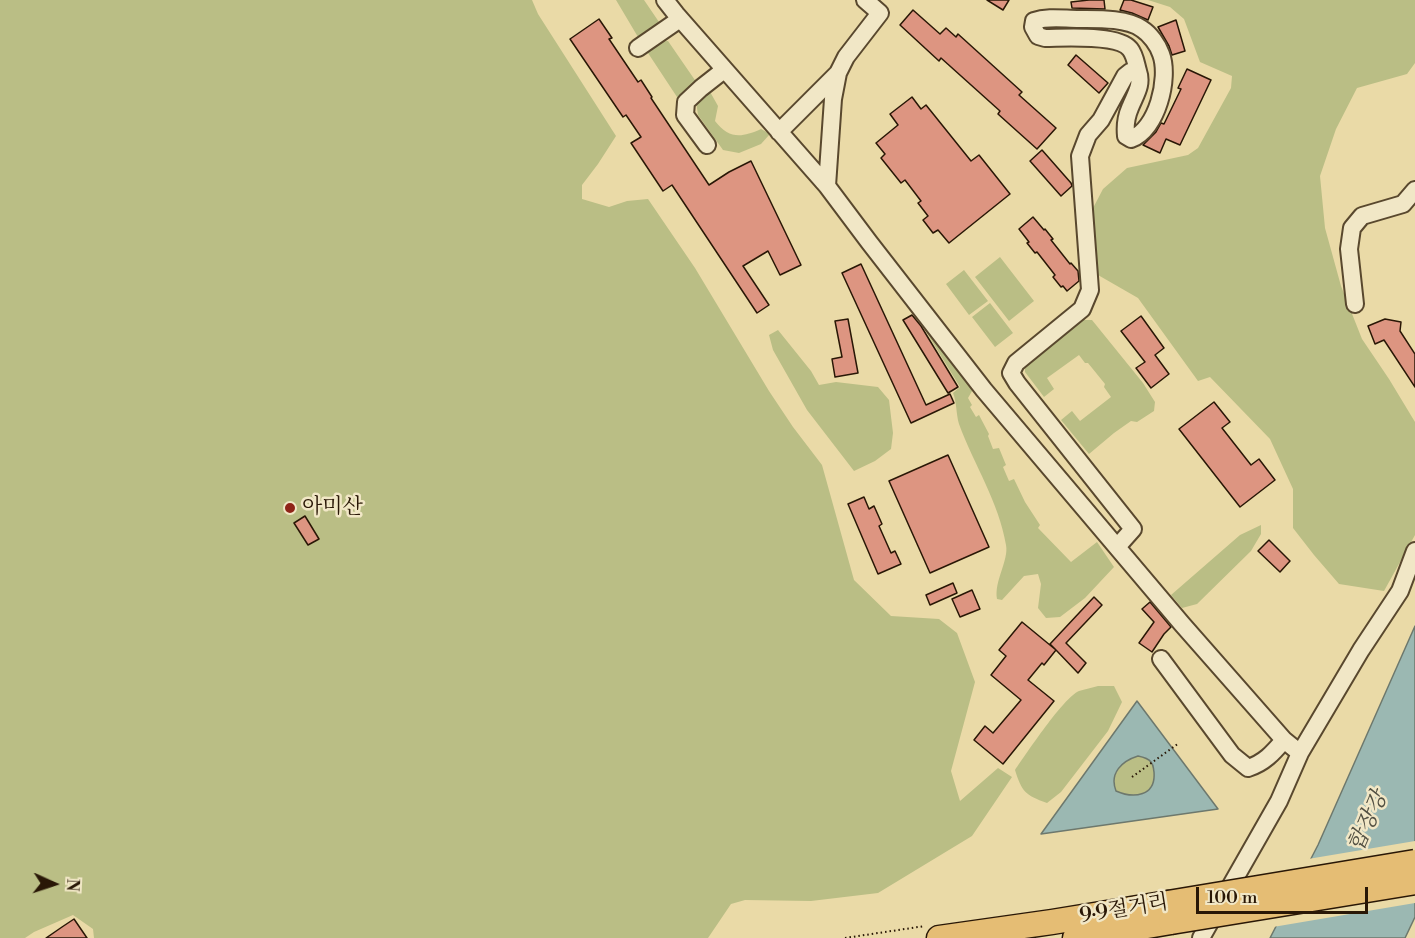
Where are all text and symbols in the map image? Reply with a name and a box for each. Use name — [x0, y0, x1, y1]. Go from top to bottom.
place label: 아미산 — [302, 495, 363, 521]
marker: 아미산 — [283, 501, 297, 515]
water label: 합장강 — [1344, 788, 1394, 856]
north arrow — [24, 854, 84, 914]
scale bar — [1199, 875, 1372, 913]
text: N — [62, 878, 82, 892]
text: 100 m — [1207, 886, 1258, 909]
street label: 9·9절거리 — [1078, 891, 1170, 929]

